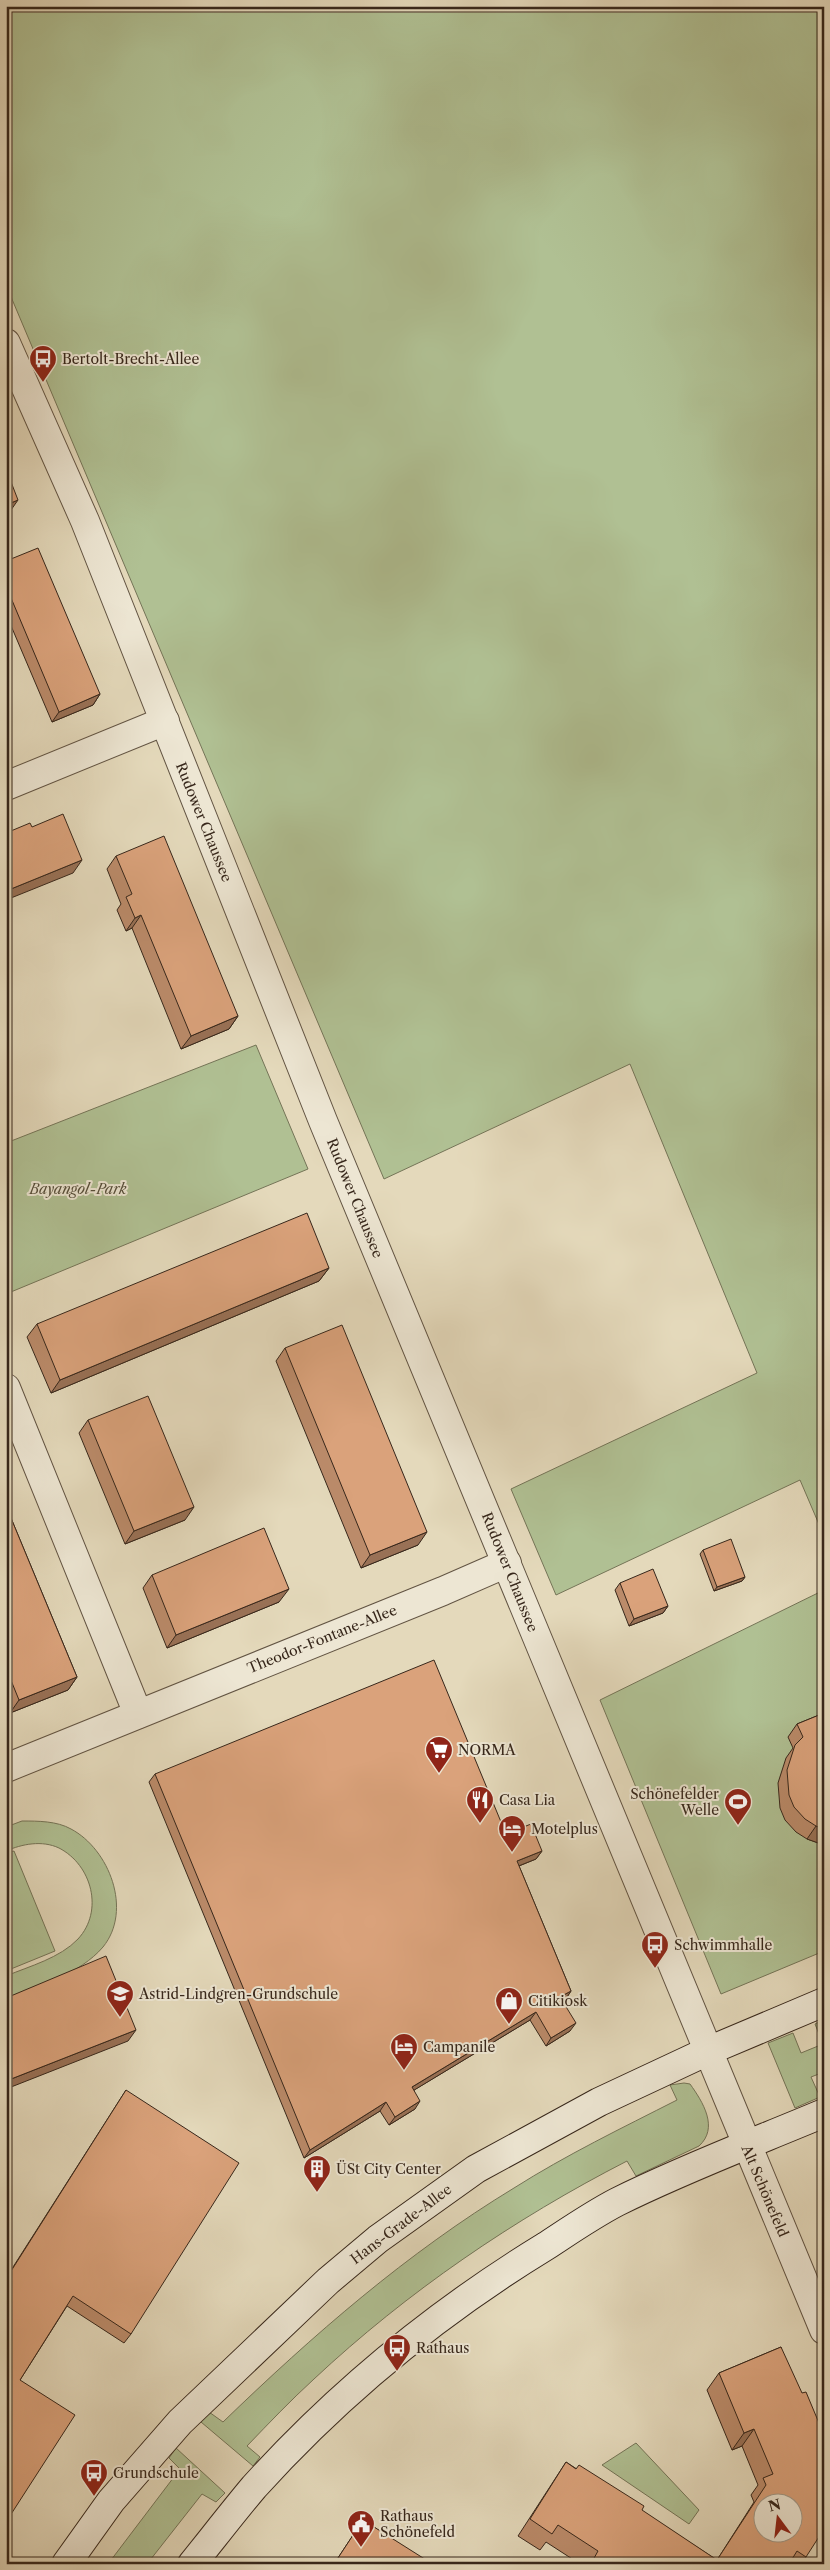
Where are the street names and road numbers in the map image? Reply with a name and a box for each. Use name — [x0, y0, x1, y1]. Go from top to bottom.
street label: Rudower Chaussee — [172, 760, 236, 885]
street label: Rudower Chaussee — [323, 1136, 387, 1261]
street label: Rudower Chaussee — [478, 1510, 542, 1635]
street label: Theodor-Fontane-Allee — [245, 1601, 400, 1677]
street label: Alt Schönefeld — [737, 2141, 793, 2240]
street label: Hans-Grade-Allee — [347, 2180, 455, 2268]

